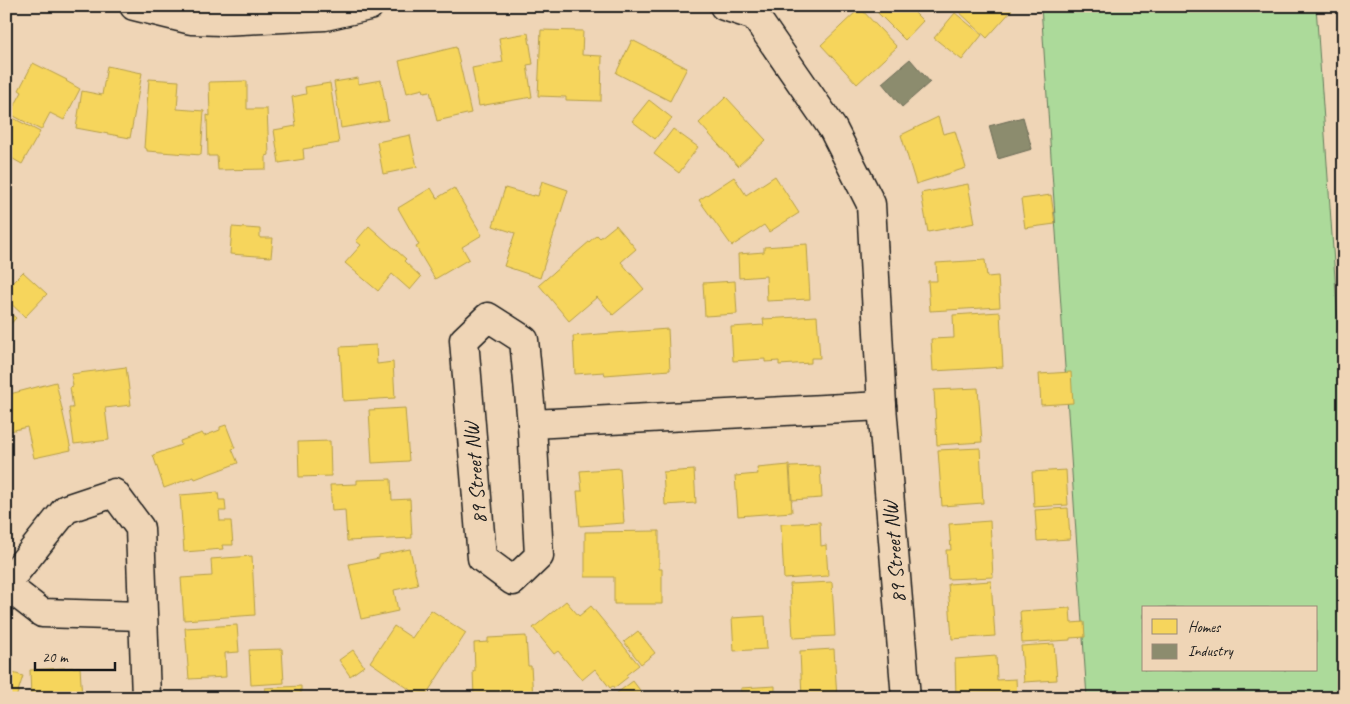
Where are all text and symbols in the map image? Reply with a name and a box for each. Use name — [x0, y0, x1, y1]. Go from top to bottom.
street label: 89 Street NW — [457, 419, 492, 525]
street label: 89 Street NW — [876, 498, 911, 604]
legend — [1142, 606, 1318, 672]
text: Homes — [1188, 618, 1222, 637]
scale bar — [35, 639, 115, 671]
text: Industry — [1188, 642, 1235, 661]
text: 20 m — [42, 648, 69, 667]

